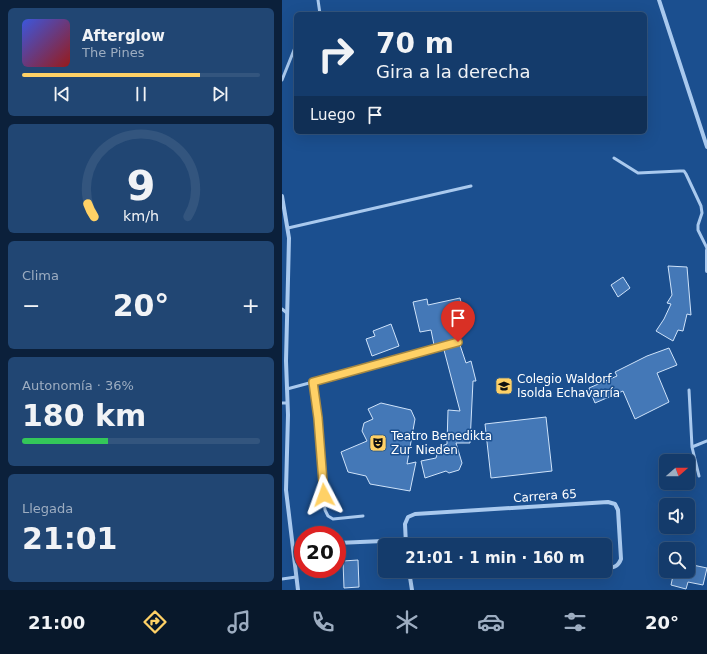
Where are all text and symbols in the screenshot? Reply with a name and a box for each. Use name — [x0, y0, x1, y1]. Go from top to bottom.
text: Afterglow — [82, 27, 165, 45]
text: 70 m — [376, 27, 454, 60]
icon: right — [310, 28, 362, 80]
text: The Pines — [82, 45, 145, 60]
text: Gira a la derecha — [376, 61, 531, 82]
icon: previous — [51, 83, 73, 105]
icon: pause — [130, 83, 152, 105]
icon: next — [209, 83, 231, 105]
icon: arrive — [364, 104, 386, 126]
text: Luego — [310, 106, 356, 124]
text: 9 — [127, 160, 155, 209]
text: km/h — [123, 207, 159, 223]
text: Clima — [22, 268, 59, 283]
text: 20° — [113, 288, 169, 323]
text: − — [22, 293, 40, 318]
text: + — [242, 293, 260, 318]
pin — [441, 301, 475, 342]
icon: arrive — [447, 307, 469, 329]
place label: Colegio Waldorf Isolda Echavarría — [517, 372, 620, 400]
school or university icon: Colegio Waldorf Isolda Echavarría — [494, 376, 514, 396]
text: Autonomía · 36% — [22, 378, 134, 393]
text: 180 km — [22, 398, 146, 433]
place label: Teatro Benedikta Zur Nieden — [390, 429, 492, 457]
theatre icon: Teatro Benedikta Zur Nieden — [368, 433, 388, 453]
north arrow — [659, 454, 695, 490]
map controls — [659, 454, 695, 578]
position arrow — [303, 474, 345, 516]
street label: Carrera 65 — [513, 487, 577, 505]
button: sound — [659, 498, 695, 534]
text: Llegada — [22, 501, 73, 516]
text: 21:01 — [22, 521, 118, 556]
speed limit sign: 20 — [294, 526, 346, 578]
button: search — [659, 542, 695, 578]
text: 21:01 · 1 min · 160 m — [405, 549, 585, 567]
icon: directions — [141, 608, 169, 636]
icon: music — [225, 608, 253, 636]
icon: phone — [309, 608, 337, 636]
icon: climate — [393, 608, 421, 636]
icon: car — [477, 608, 505, 636]
icon: filters — [561, 608, 589, 636]
text: 21:00 — [28, 612, 85, 633]
text: 20° — [645, 612, 679, 633]

